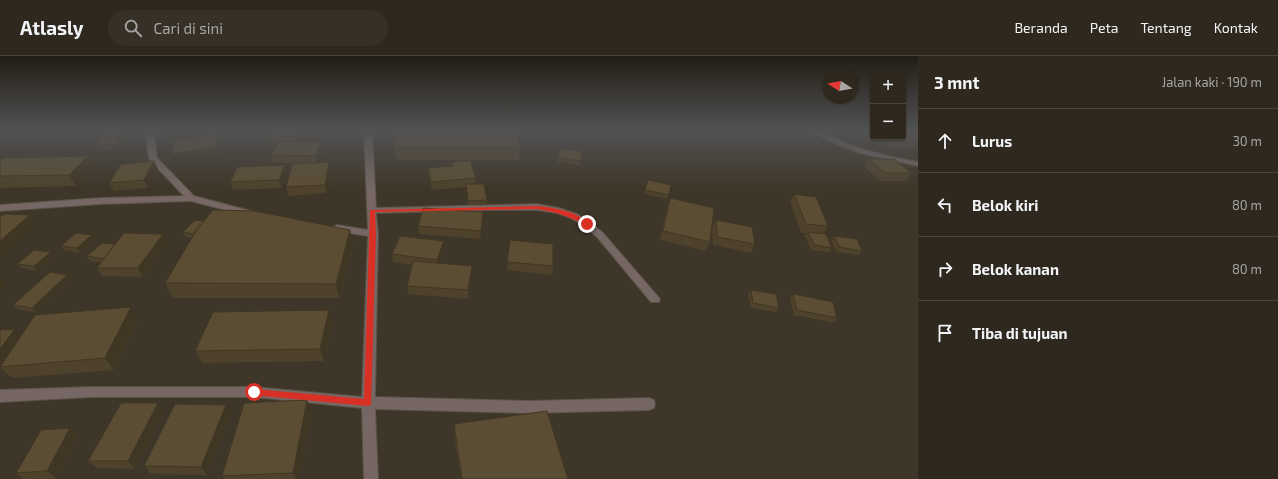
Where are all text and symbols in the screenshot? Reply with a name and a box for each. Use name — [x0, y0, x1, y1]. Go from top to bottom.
search box — [108, 10, 388, 46]
text: Atlasly — [20, 16, 84, 39]
icon: search — [122, 17, 144, 39]
text: Cari di sini — [154, 19, 223, 37]
text: Beranda — [1014, 19, 1068, 36]
text: Peta — [1090, 19, 1118, 36]
text: Tentang — [1140, 19, 1192, 36]
text: Kontak — [1214, 19, 1258, 36]
north arrow — [822, 68, 858, 104]
map controls — [870, 68, 906, 140]
button: + — [870, 68, 906, 104]
text: 3 mnt — [934, 72, 979, 92]
text: Jalan kaki · 190 m — [1162, 74, 1262, 90]
button: − — [870, 104, 906, 140]
icon: ahead — [934, 130, 956, 152]
text: Lurus — [972, 132, 1012, 150]
text: 30 m — [1233, 133, 1262, 149]
icon: left — [934, 194, 956, 216]
text: Belok kiri — [972, 196, 1038, 214]
text: 80 m — [1232, 197, 1262, 213]
route end — [578, 215, 596, 233]
icon: right — [934, 258, 956, 280]
text: Belok kanan — [972, 260, 1059, 278]
text: 80 m — [1232, 261, 1262, 277]
icon: arrive — [934, 322, 956, 344]
text: Tiba di tujuan — [972, 324, 1068, 342]
route start — [245, 383, 263, 401]

